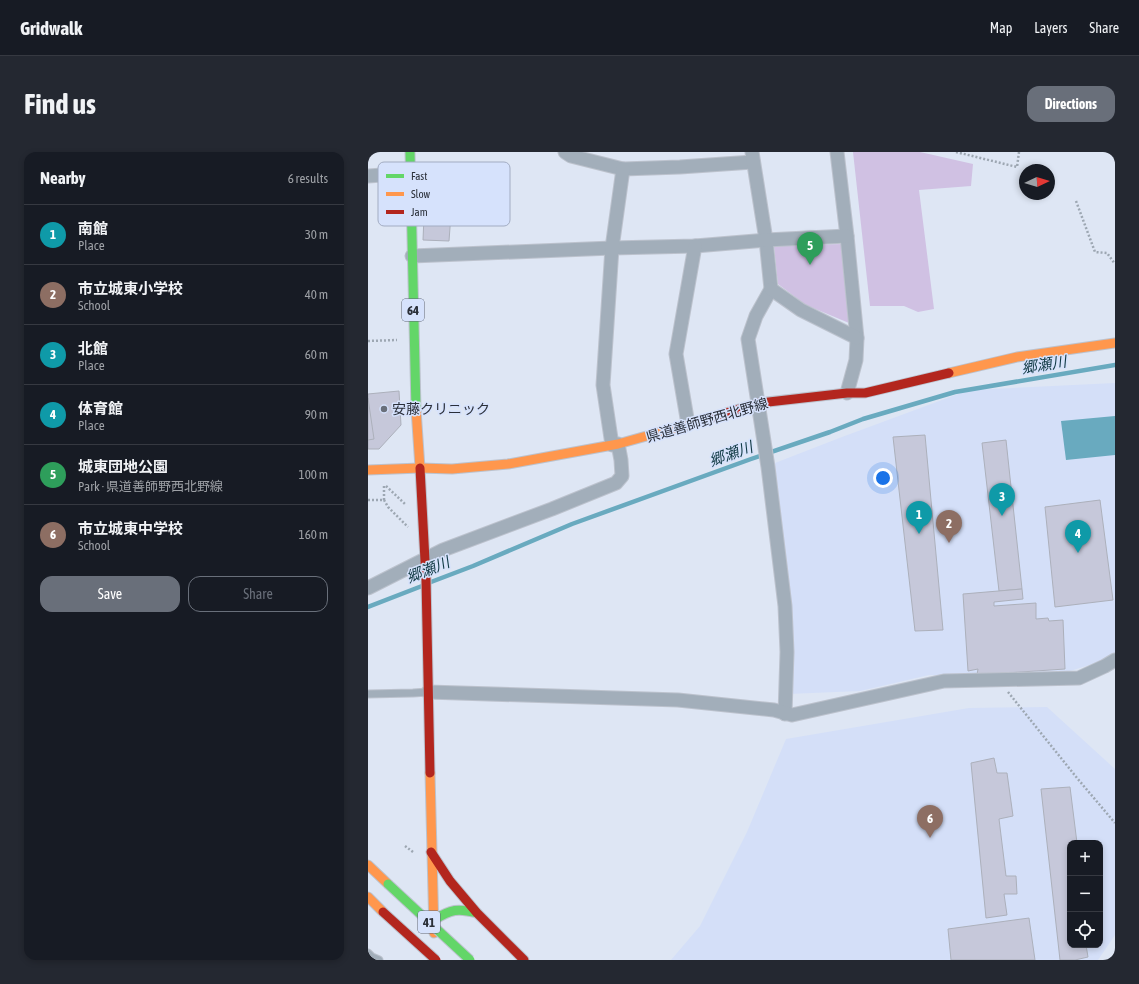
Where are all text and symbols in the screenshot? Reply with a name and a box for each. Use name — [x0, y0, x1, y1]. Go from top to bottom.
text: Gridwalk — [20, 17, 82, 39]
text: Map — [990, 20, 1012, 36]
text: Layers — [1034, 20, 1067, 36]
text: Share — [1089, 20, 1119, 36]
button: Directions — [1027, 86, 1115, 122]
text: Find us — [24, 88, 96, 120]
legend — [378, 162, 510, 226]
north arrow — [1019, 164, 1055, 200]
text: Nearby — [40, 168, 86, 188]
text: Fast — [411, 170, 427, 182]
text: 6 results — [288, 171, 328, 186]
text: Slow — [411, 188, 430, 200]
text: Jam — [411, 206, 428, 218]
text: 南館 — [78, 220, 108, 237]
text: 1 — [50, 227, 56, 242]
text: 30 m — [305, 227, 328, 242]
pin: 5 — [797, 232, 823, 265]
text: Place — [78, 238, 105, 253]
text: 市立城東小学校 — [78, 280, 183, 297]
text: 2 — [50, 287, 56, 302]
text: 40 m — [305, 287, 328, 302]
text: School — [78, 298, 110, 313]
road number: 64 — [402, 299, 424, 321]
text: 北館 — [78, 340, 108, 357]
text: 3 — [50, 347, 56, 362]
text: 60 m — [305, 347, 328, 362]
water label: 郷瀬川 — [1020, 352, 1069, 376]
text: Place — [78, 358, 105, 373]
street label: 県道善師野西北野線 — [644, 395, 770, 445]
text: 体育館 — [78, 400, 123, 417]
place label: 安藤クリニック — [392, 401, 490, 417]
marker: 安藤クリニック — [379, 404, 389, 414]
text: 4 — [50, 407, 56, 422]
text: 90 m — [305, 407, 328, 422]
text: Place — [78, 418, 105, 433]
water label: 郷瀬川 — [707, 437, 757, 469]
text: 城東団地公園 — [78, 458, 168, 475]
text: 5 — [50, 467, 56, 482]
text: 100 m — [299, 467, 328, 482]
your location — [873, 468, 893, 488]
text: Park · 県道善師野西北野線 — [78, 479, 223, 494]
pin: 3 — [989, 483, 1015, 516]
pin: 1 — [906, 501, 932, 534]
pin: 2 — [936, 510, 962, 543]
text: 市立城東中学校 — [78, 520, 183, 537]
pin: 4 — [1065, 520, 1091, 553]
text: 6 — [50, 527, 56, 542]
text: 160 m — [299, 527, 328, 542]
text: School — [78, 538, 110, 553]
water label: 郷瀬川 — [404, 552, 454, 586]
button: Save — [40, 576, 180, 612]
button: Share — [188, 576, 328, 612]
pin: 6 — [917, 805, 943, 838]
map controls — [1067, 840, 1103, 948]
button: + — [1067, 840, 1103, 876]
button: − — [1067, 876, 1103, 912]
road number: 41 — [418, 911, 440, 933]
button: locate — [1067, 912, 1103, 948]

